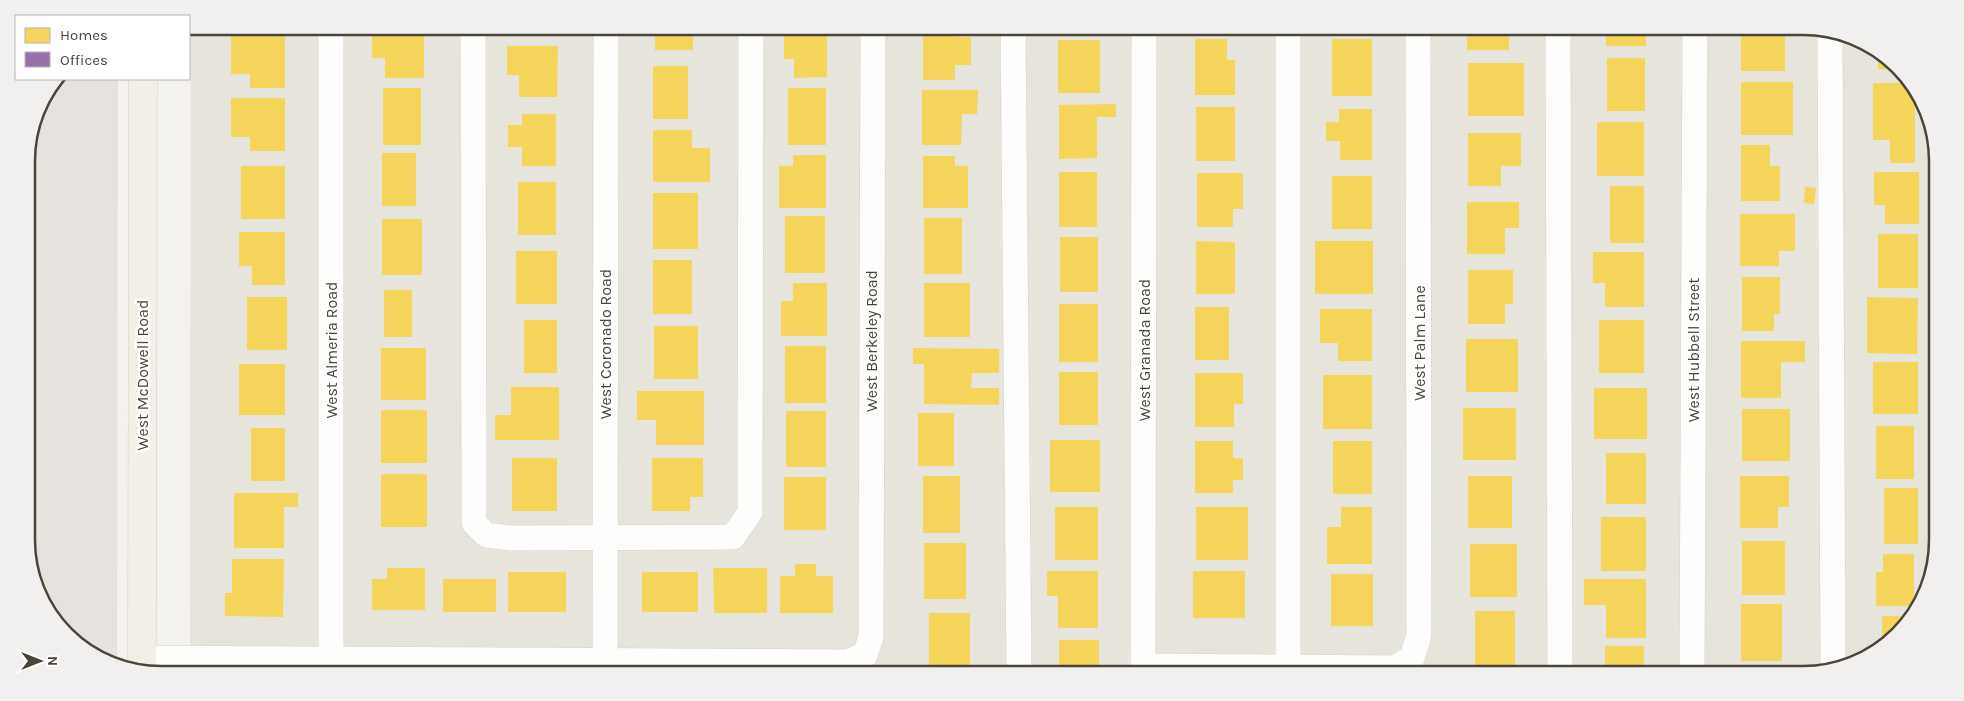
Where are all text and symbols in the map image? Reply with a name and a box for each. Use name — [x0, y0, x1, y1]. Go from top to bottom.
legend — [15, 15, 190, 80]
text: Homes — [60, 26, 108, 44]
text: Offices — [60, 51, 108, 69]
street label: West Coronado Road — [596, 269, 615, 419]
street label: West Berkeley Road — [862, 270, 881, 412]
street label: West Hubbell Street — [1684, 278, 1703, 422]
street label: West Granada Road — [1135, 279, 1154, 421]
street label: West Almeria Road — [322, 281, 341, 419]
street label: West Palm Lane — [1410, 285, 1429, 401]
street label: West McDowell Road — [133, 300, 152, 450]
north arrow — [15, 636, 65, 686]
text: N — [44, 656, 61, 666]

